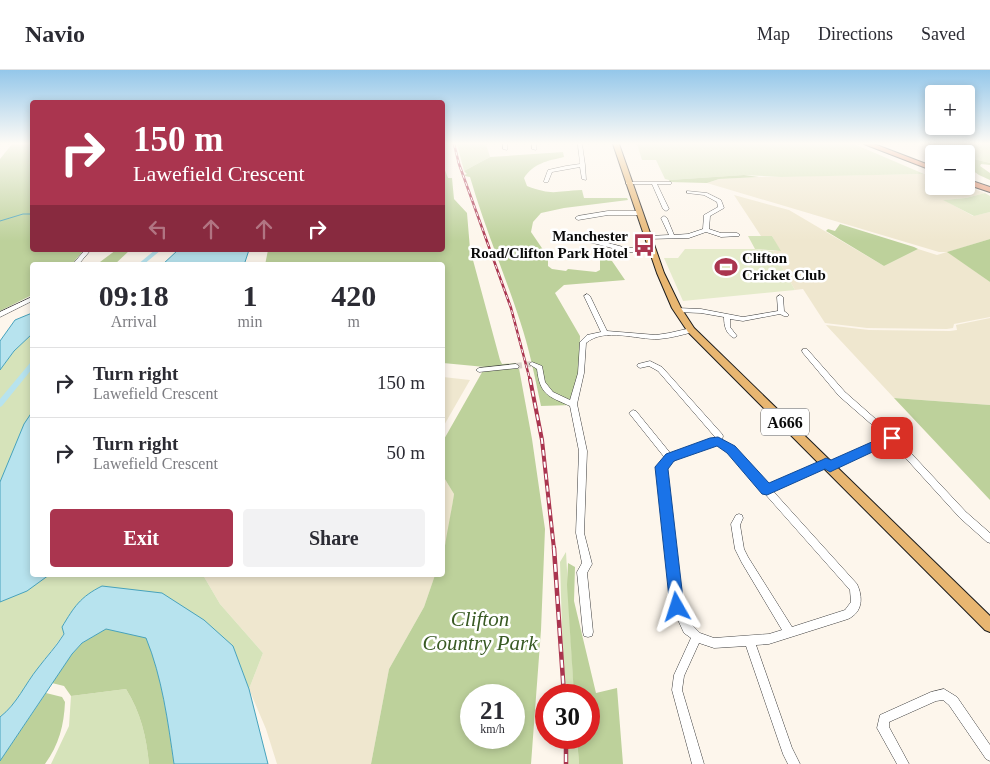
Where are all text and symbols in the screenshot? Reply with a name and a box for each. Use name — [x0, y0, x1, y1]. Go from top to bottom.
text: Navio — [25, 21, 85, 47]
text: Map — [757, 24, 790, 44]
text: Directions — [818, 24, 893, 44]
text: Saved — [921, 24, 965, 44]
map controls — [925, 85, 975, 195]
button: + — [925, 85, 975, 135]
icon: right — [50, 120, 115, 185]
text: 150 m — [133, 120, 223, 159]
button: − — [925, 145, 975, 195]
text: Lawefield Crescent — [133, 161, 305, 186]
icon: left — [144, 215, 172, 243]
icon: ahead — [197, 215, 225, 243]
icon: ahead — [250, 215, 278, 243]
icon: right — [303, 215, 331, 243]
place label: Manchester Road/Clifton Park Hotel — [471, 228, 628, 261]
bus stop icon: Manchester Road/Clifton Park Hotel — [631, 232, 657, 258]
place label: Clifton Cricket Club — [742, 250, 826, 283]
sports icon: Clifton Cricket Club — [713, 254, 739, 280]
text: 09:18 — [99, 279, 169, 312]
text: 1 — [242, 279, 257, 312]
text: 420 — [331, 279, 376, 312]
text: Arrival — [111, 313, 157, 330]
text: min — [238, 313, 262, 330]
text: m — [347, 313, 360, 330]
text: Turn right — [93, 363, 178, 384]
icon: right — [50, 369, 78, 397]
text: 150 m — [377, 372, 425, 393]
text: Lawefield Crescent — [93, 385, 218, 402]
road number: A666 — [761, 408, 809, 436]
pin — [871, 417, 913, 459]
icon: arrive — [878, 424, 906, 452]
text: Turn right — [93, 433, 178, 454]
icon: right — [50, 439, 78, 467]
text: 50 m — [386, 442, 425, 463]
text: Lawefield Crescent — [93, 455, 218, 472]
button: Exit — [50, 509, 233, 567]
button: Share — [243, 509, 425, 567]
position arrow — [650, 580, 702, 632]
park label: Clifton Country Park — [423, 607, 538, 655]
speed limit sign: 30 — [535, 684, 600, 749]
text: 21 — [480, 697, 505, 724]
text: km/h — [480, 722, 505, 736]

